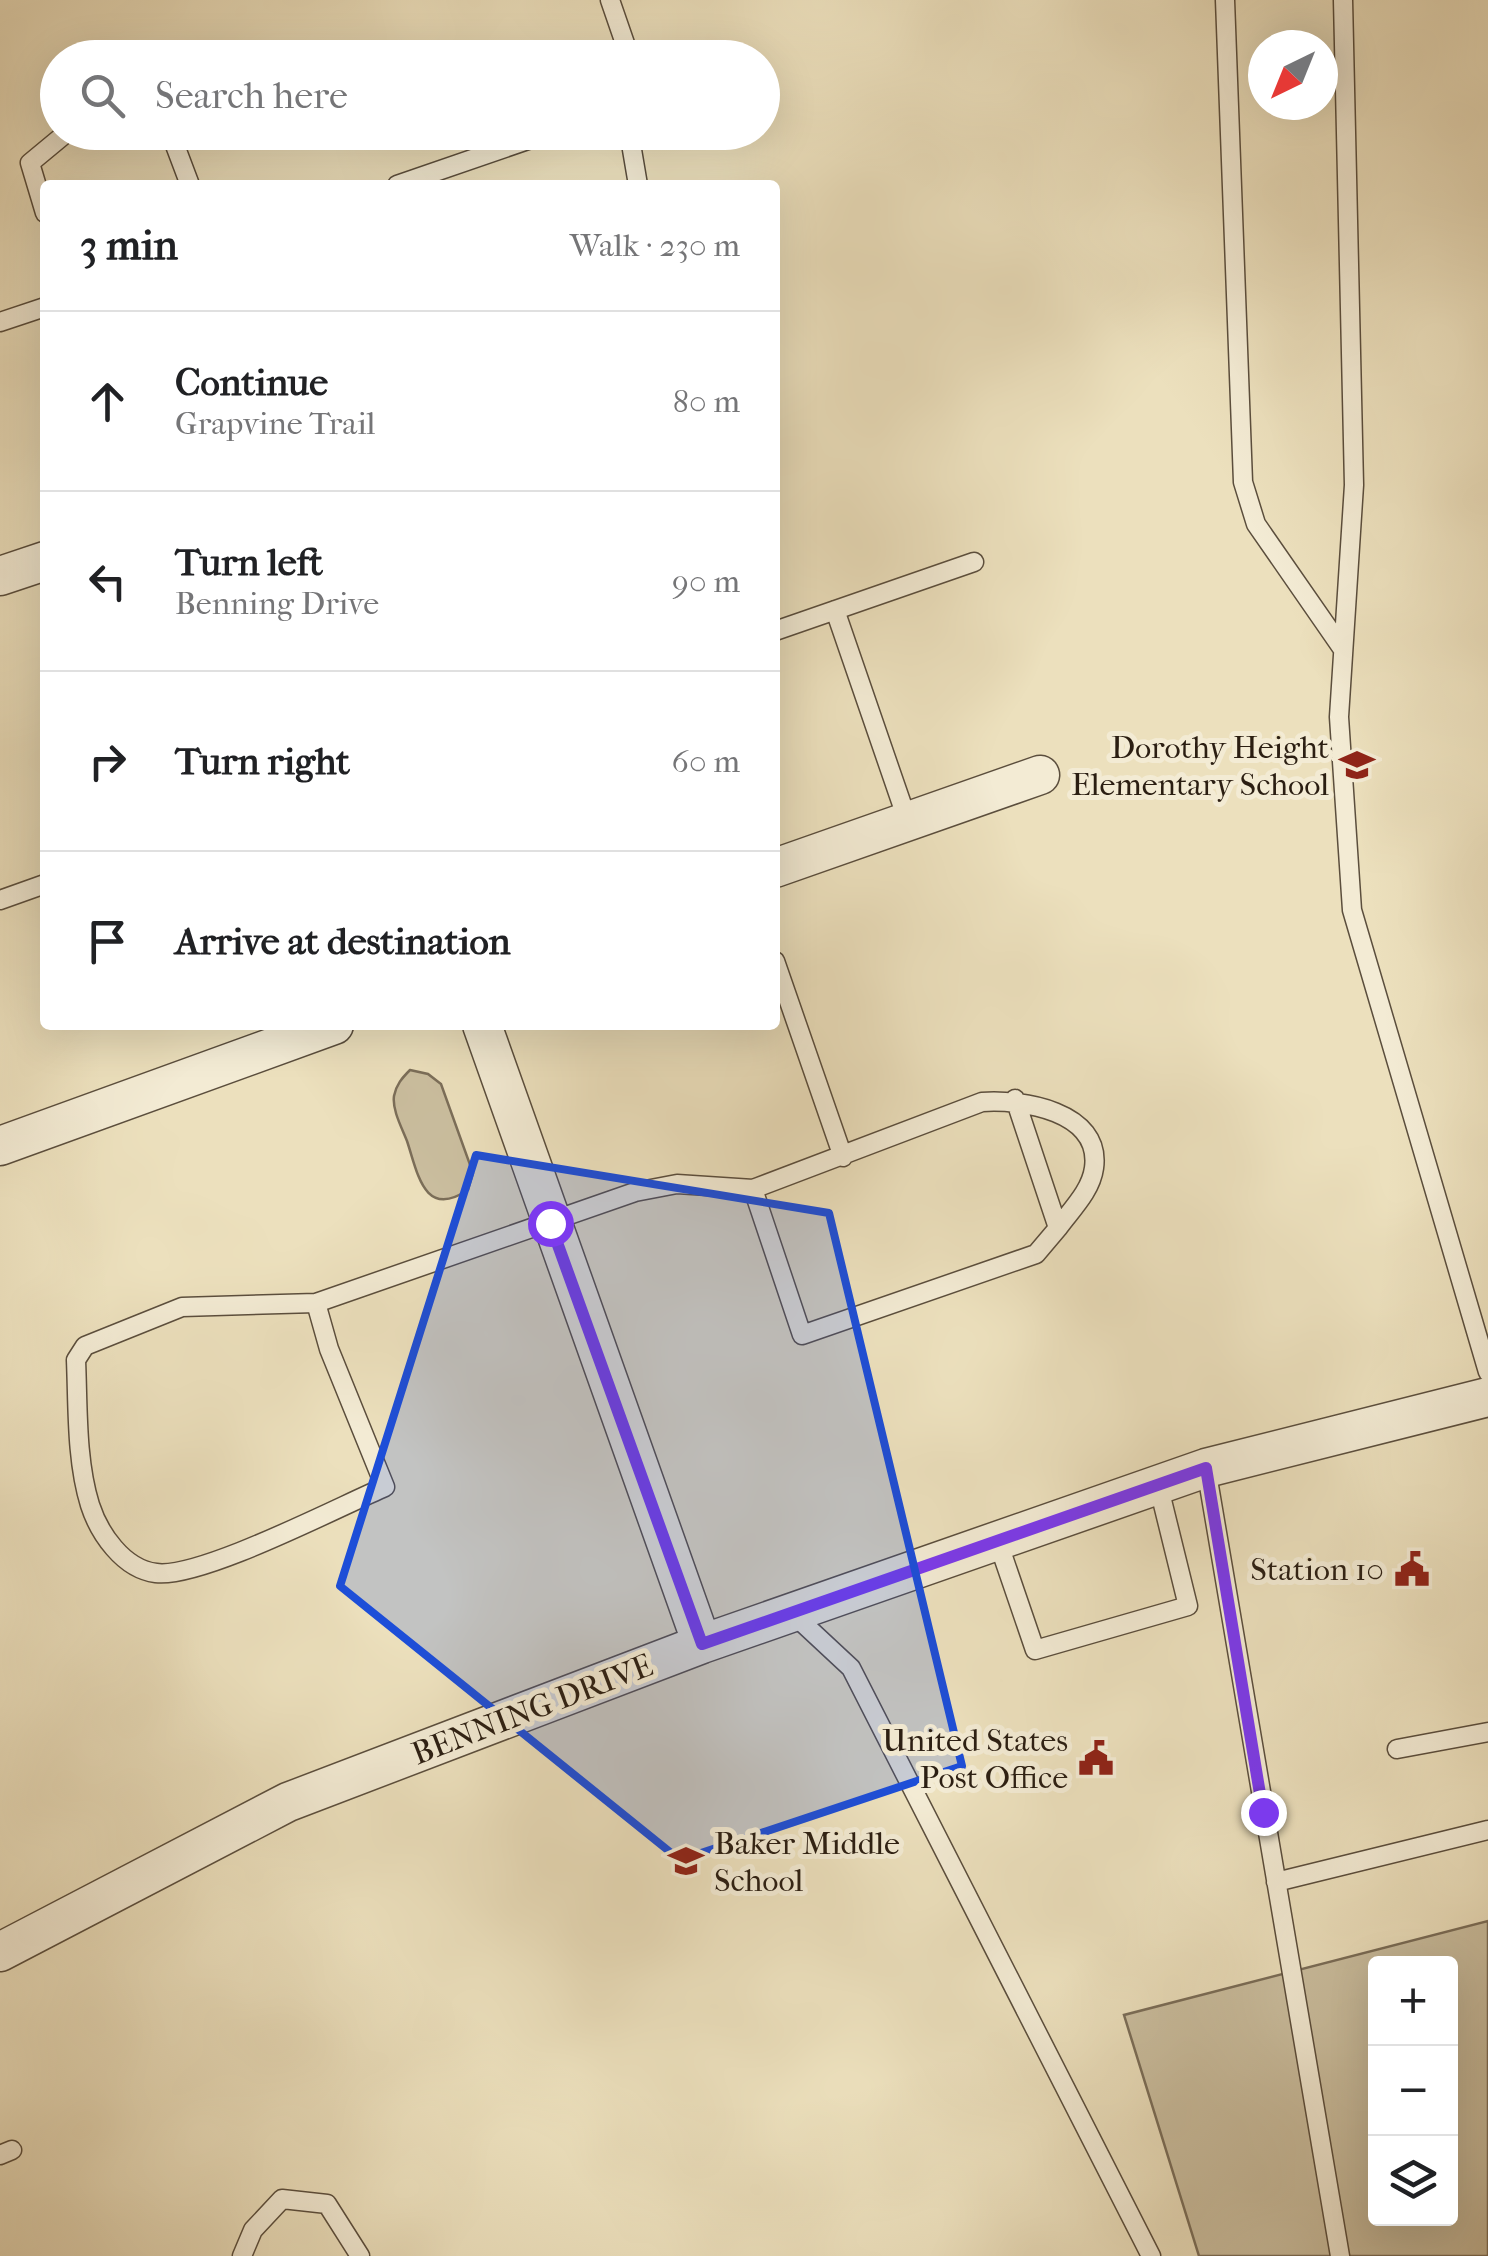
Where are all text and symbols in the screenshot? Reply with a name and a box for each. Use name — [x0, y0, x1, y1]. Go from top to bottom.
north arrow — [1248, 30, 1338, 120]
search box — [40, 40, 780, 150]
icon: search — [75, 68, 130, 123]
text: Search here — [155, 73, 348, 118]
text: 3 min — [80, 221, 178, 270]
text: Walk · 230 m — [570, 227, 740, 264]
text: Continue — [175, 360, 328, 405]
icon: ahead — [80, 374, 135, 429]
text: 80 m — [673, 383, 740, 420]
text: Grapvine Trail — [175, 405, 375, 442]
text: Turn left — [175, 540, 323, 585]
icon: left — [80, 554, 135, 609]
text: 90 m — [672, 563, 740, 600]
text: Benning Drive — [175, 585, 379, 622]
place label: Dorothy Height Elementary School — [1071, 729, 1330, 803]
icon: right — [80, 734, 135, 789]
text: Turn right — [175, 739, 350, 784]
text: 60 m — [672, 743, 740, 780]
school or university icon: Dorothy Height Elementary School — [1338, 746, 1376, 784]
icon: arrive — [80, 914, 135, 969]
text: Arrive at destination — [175, 919, 511, 964]
route start — [528, 1201, 574, 1247]
public building icon: Station 10 — [1393, 1550, 1431, 1588]
place label: Station 10 — [1250, 1551, 1384, 1588]
street label: BENNING DRIVE — [407, 1647, 658, 1772]
place label: United States Post Office — [882, 1722, 1068, 1796]
public building icon: United States Post Office — [1077, 1739, 1115, 1777]
route end — [1241, 1790, 1287, 1836]
place label: Baker Middle School — [714, 1825, 900, 1899]
school or university icon: Baker Middle School — [667, 1842, 705, 1880]
map controls — [1368, 1956, 1458, 2226]
button: + — [1368, 1956, 1458, 2046]
button: − — [1368, 2046, 1458, 2136]
button: layers — [1368, 2136, 1458, 2226]

